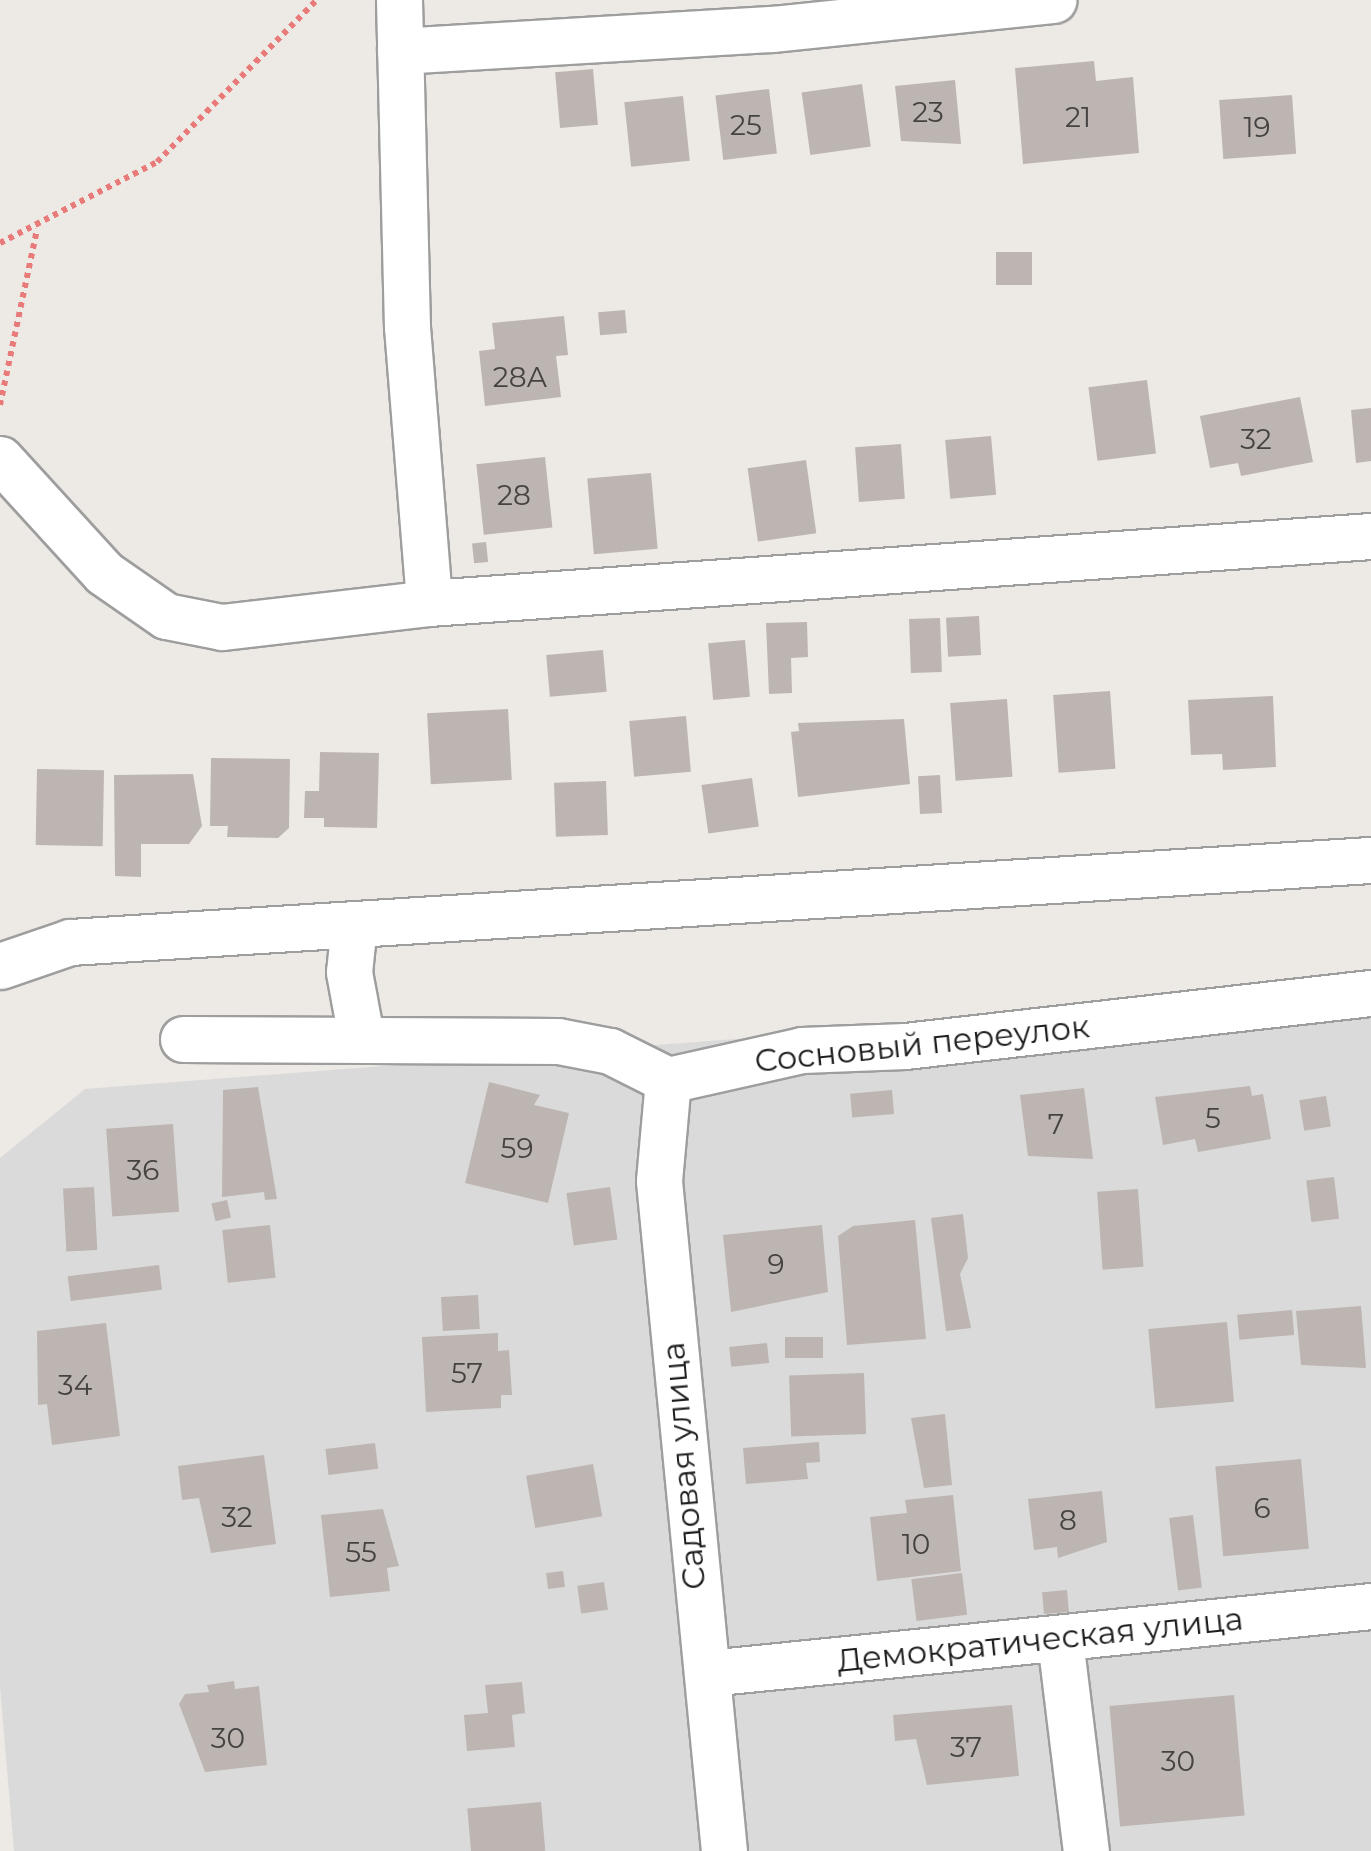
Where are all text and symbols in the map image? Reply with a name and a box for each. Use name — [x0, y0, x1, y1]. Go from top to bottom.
house number: 23 — [912, 95, 944, 129]
house number: 21 — [1065, 100, 1091, 134]
house number: 25 — [730, 108, 762, 142]
house number: 19 — [1243, 110, 1271, 144]
house number: 28А — [493, 360, 547, 394]
house number: 32 — [1240, 422, 1272, 456]
house number: 28 — [497, 478, 531, 512]
street label: Сосновый переулок — [753, 1007, 1091, 1081]
house number: 5 — [1205, 1101, 1221, 1135]
house number: 7 — [1048, 1107, 1064, 1141]
house number: 59 — [501, 1131, 533, 1165]
house number: 36 — [127, 1153, 159, 1187]
house number: 9 — [767, 1247, 785, 1281]
street label: Садовая улица — [654, 1341, 714, 1591]
house number: 57 — [451, 1356, 483, 1390]
house number: 34 — [58, 1368, 92, 1402]
house number: 6 — [1253, 1491, 1271, 1525]
house number: 32 — [221, 1500, 253, 1534]
house number: 8 — [1059, 1503, 1077, 1537]
house number: 10 — [902, 1527, 930, 1561]
house number: 55 — [345, 1535, 377, 1569]
street label: Демократическая улица — [835, 1600, 1245, 1680]
house number: 30 — [211, 1721, 245, 1755]
house number: 37 — [950, 1730, 982, 1764]
house number: 30 — [1161, 1744, 1195, 1778]

